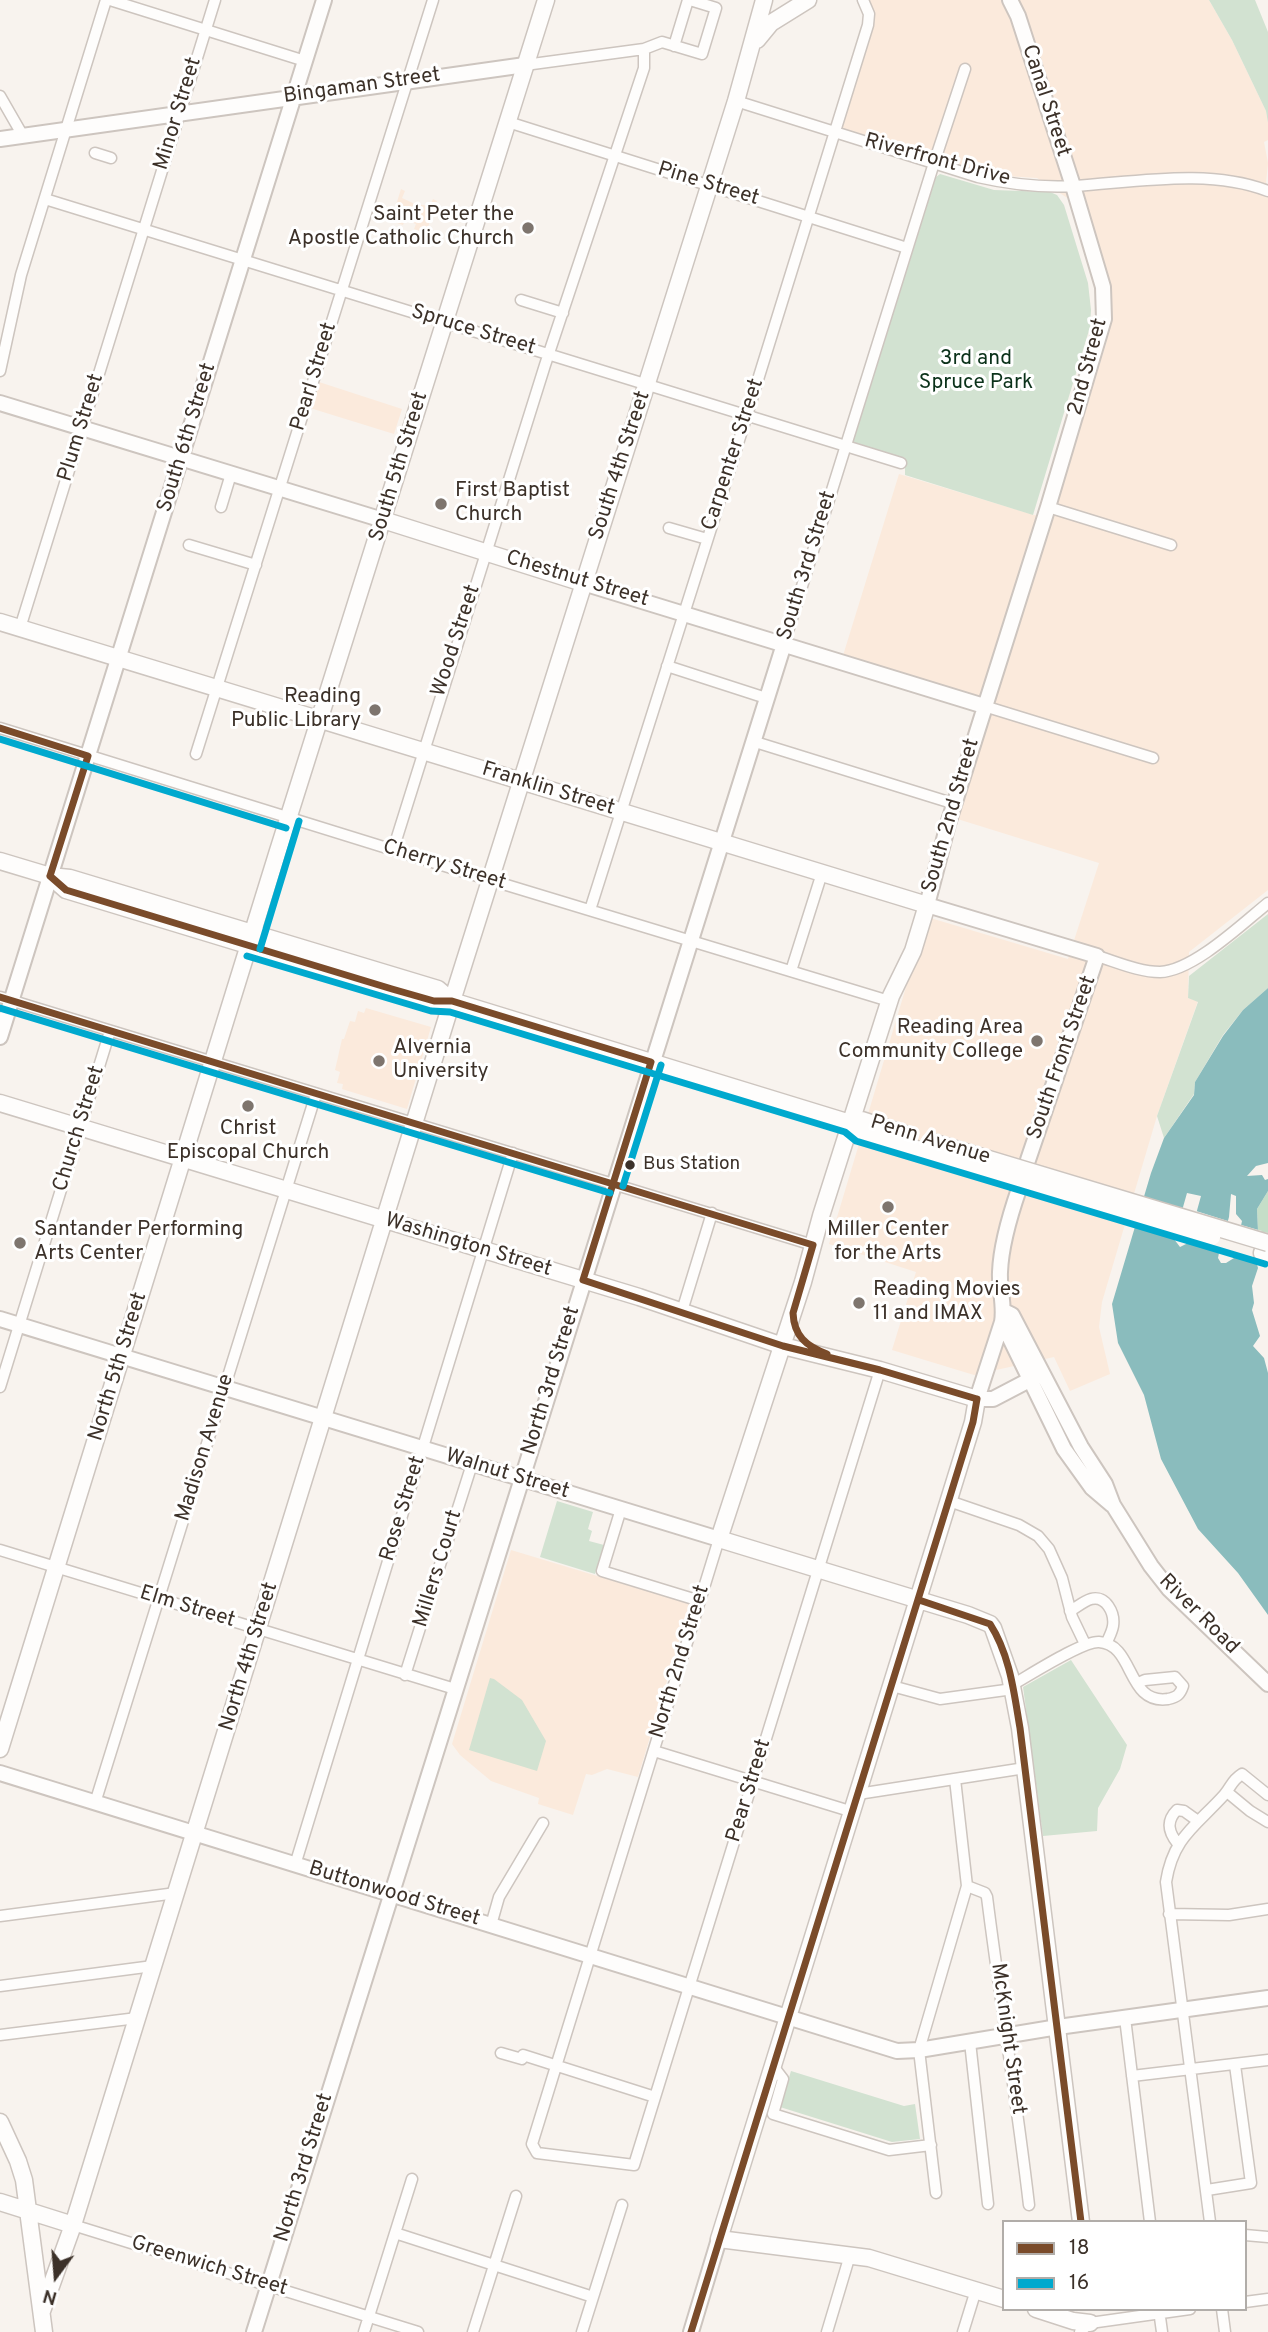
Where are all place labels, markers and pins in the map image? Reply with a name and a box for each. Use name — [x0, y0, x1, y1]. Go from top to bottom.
place label: Saint Peter the Apostle Catholic Church — [288, 203, 514, 253]
marker: Saint Peter the Apostle Catholic Church — [520, 220, 536, 236]
place label: First Baptist Church — [455, 479, 570, 529]
marker: First Baptist Church — [433, 496, 449, 512]
place label: Reading Public Library — [231, 685, 361, 735]
marker: Reading Public Library — [367, 702, 383, 718]
place label: Reading Area Community College — [838, 1016, 1023, 1066]
marker: Reading Area Community College — [1029, 1033, 1045, 1049]
place label: Alvernia University — [393, 1036, 489, 1086]
marker: Alvernia University — [371, 1053, 387, 1069]
marker: Christ Episcopal Church — [240, 1098, 256, 1114]
place label: Christ Episcopal Church — [167, 1117, 329, 1167]
place label: Bus Station — [643, 1154, 740, 1176]
marker: Bus Station — [623, 1158, 637, 1172]
marker: Miller Center for the Arts — [880, 1199, 896, 1215]
place label: Santander Performing Arts Center — [34, 1218, 243, 1268]
place label: Miller Center for the Arts — [827, 1218, 949, 1268]
marker: Santander Performing Arts Center — [12, 1235, 28, 1251]
place label: Reading Movies 11 and IMAX — [873, 1278, 1021, 1328]
marker: Reading Movies 11 and IMAX — [851, 1295, 867, 1311]

